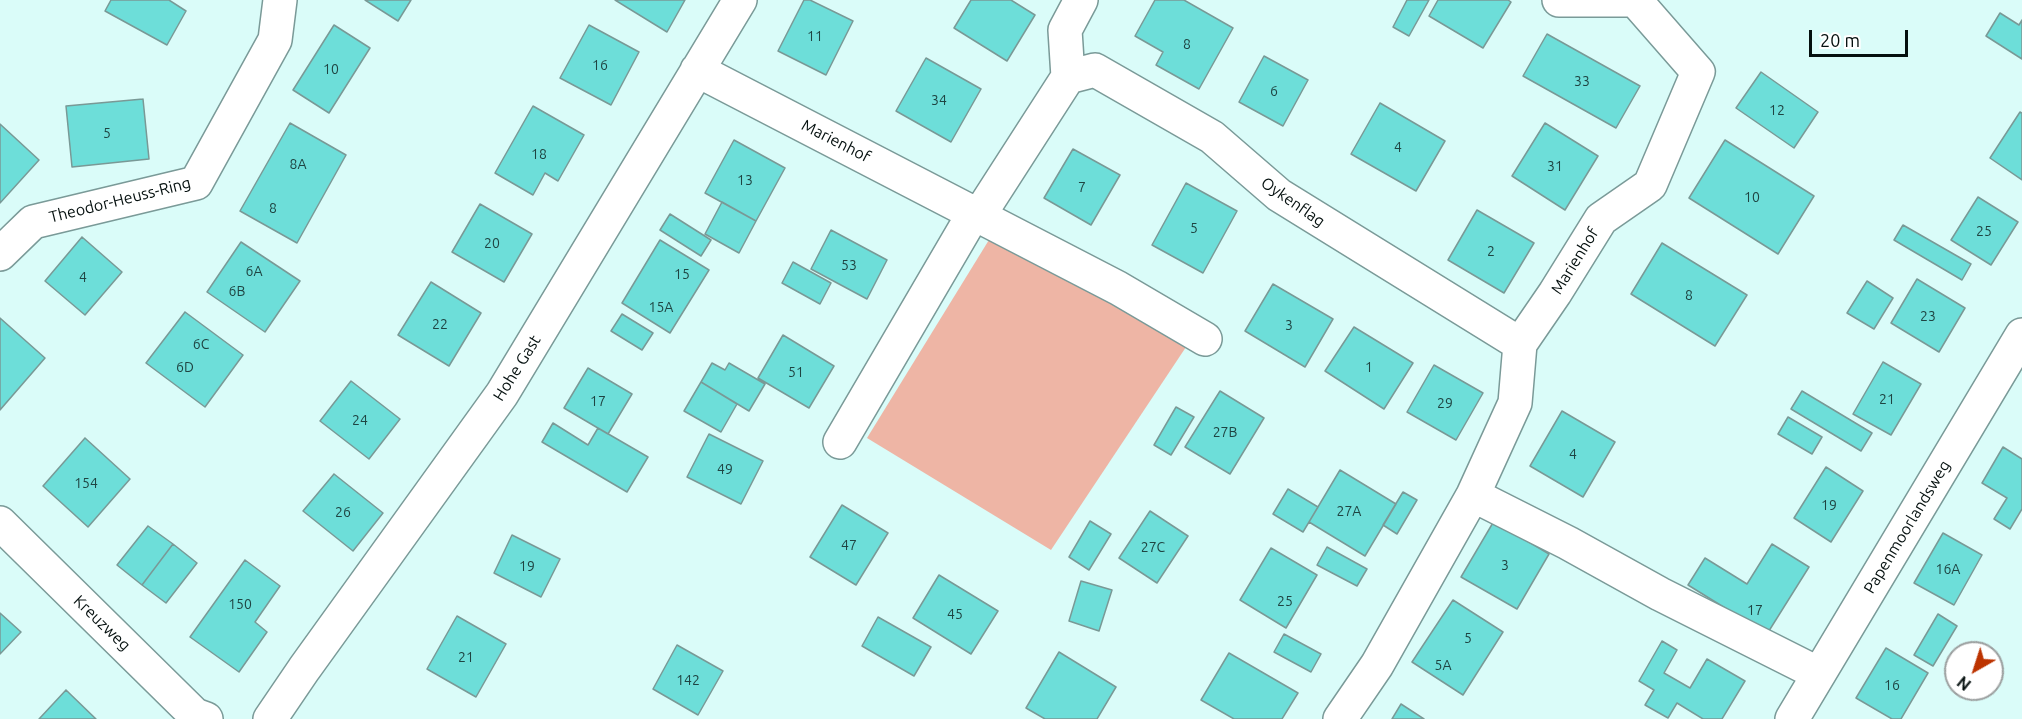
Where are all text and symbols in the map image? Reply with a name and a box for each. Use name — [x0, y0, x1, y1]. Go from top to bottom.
scale bar — [1812, 18, 1911, 56]
house number: 11 — [807, 28, 823, 44]
text: 20 m — [1820, 30, 1860, 50]
house number: 8 — [1183, 36, 1191, 52]
house number: 16 — [592, 57, 608, 73]
house number: 10 — [323, 61, 339, 77]
house number: 33 — [1574, 73, 1590, 89]
house number: 6 — [1270, 83, 1278, 99]
house number: 34 — [931, 92, 947, 108]
house number: 12 — [1769, 102, 1785, 118]
street label: Marienhof — [798, 116, 874, 166]
house number: 5 — [103, 125, 111, 141]
house number: 4 — [1394, 139, 1402, 155]
house number: 18 — [531, 146, 547, 162]
house number: 8A — [290, 156, 306, 172]
house number: 31 — [1547, 158, 1563, 174]
house number: 13 — [737, 172, 753, 188]
street label: Theodor-Heuss-Ring — [47, 173, 193, 227]
street label: Oykenflag — [1257, 173, 1329, 231]
house number: 7 — [1078, 179, 1086, 195]
house number: 10 — [1744, 189, 1760, 205]
house number: 8 — [269, 200, 277, 216]
house number: 5 — [1190, 220, 1198, 236]
house number: 25 — [1976, 223, 1992, 239]
street label: Marienhof — [1547, 224, 1603, 298]
house number: 20 — [484, 235, 500, 251]
house number: 2 — [1487, 243, 1495, 259]
house number: 53 — [841, 257, 857, 273]
house number: 6A — [246, 263, 262, 279]
house number: 15 — [674, 266, 690, 282]
house number: 4 — [79, 269, 87, 285]
house number: 6B — [229, 283, 245, 299]
house number: 8 — [1685, 287, 1693, 303]
house number: 15A — [649, 299, 673, 315]
house number: 23 — [1920, 308, 1936, 324]
house number: 22 — [432, 316, 448, 332]
house number: 3 — [1285, 317, 1293, 333]
street label: Hohe Gast — [489, 331, 545, 405]
house number: 6C — [193, 336, 209, 352]
house number: 6D — [176, 359, 194, 375]
house number: 1 — [1365, 359, 1373, 375]
house number: 51 — [788, 364, 804, 380]
house number: 21 — [1879, 391, 1895, 407]
house number: 17 — [590, 393, 606, 409]
house number: 29 — [1437, 395, 1453, 411]
house number: 24 — [352, 412, 368, 428]
house number: 27B — [1213, 424, 1237, 440]
house number: 4 — [1569, 446, 1577, 462]
street label: Papenmoorlandsweg — [1860, 457, 1954, 597]
house number: 49 — [717, 461, 733, 477]
house number: 154 — [74, 475, 98, 491]
house number: 19 — [1821, 497, 1837, 513]
house number: 27A — [1337, 503, 1361, 519]
house number: 26 — [335, 504, 351, 520]
house number: 47 — [841, 537, 857, 553]
house number: 27C — [1141, 539, 1165, 555]
house number: 3 — [1501, 557, 1509, 573]
house number: 19 — [519, 558, 535, 574]
house number: 16A — [1936, 561, 1960, 577]
street label: Kreuzweg — [70, 591, 134, 655]
house number: 25 — [1277, 593, 1293, 609]
house number: 150 — [228, 596, 252, 612]
house number: 17 — [1747, 602, 1763, 618]
house number: 45 — [947, 606, 963, 622]
house number: 5 — [1464, 630, 1472, 646]
north arrow — [1944, 641, 2004, 701]
house number: 21 — [458, 649, 474, 665]
house number: 5A — [1435, 657, 1451, 673]
house number: 142 — [676, 672, 700, 688]
text: N — [1954, 673, 1974, 694]
house number: 16 — [1884, 677, 1900, 693]

